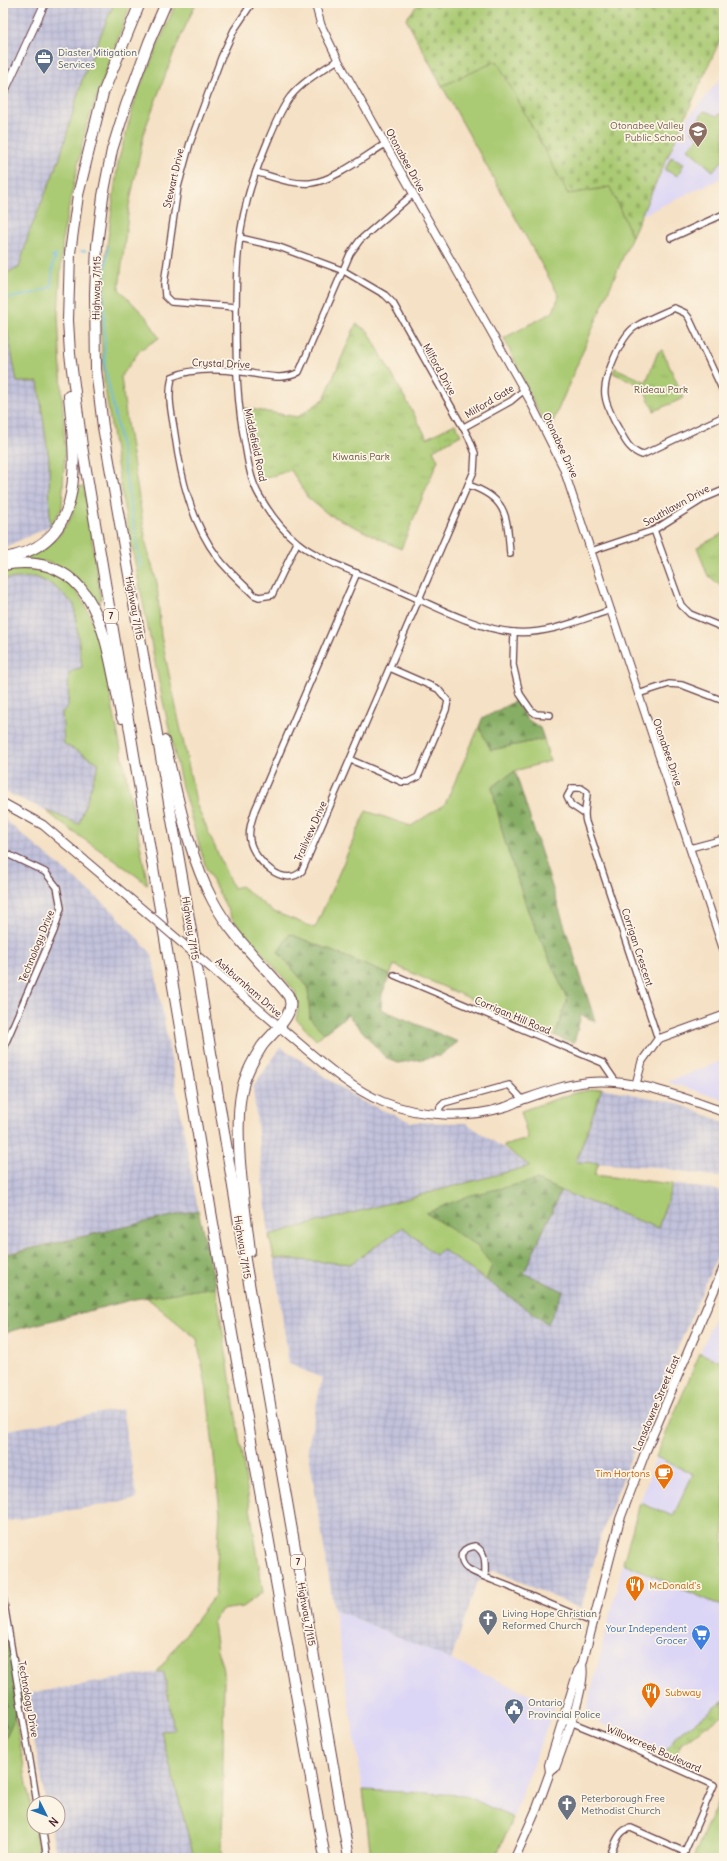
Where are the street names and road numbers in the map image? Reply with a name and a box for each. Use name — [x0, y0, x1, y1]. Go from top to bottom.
street label: Otonabee Drive — [383, 126, 428, 194]
street label: Stewart Drive — [160, 147, 187, 209]
street label: Highway 7/115 — [89, 256, 104, 320]
street label: Milford Drive — [420, 341, 459, 397]
street label: Crystal Drive — [192, 356, 250, 371]
street label: Milford Gate — [462, 382, 516, 421]
street label: Middlefield Road — [241, 407, 270, 483]
street label: Otonabee Drive — [540, 410, 581, 480]
street label: Southlawn Drive — [641, 482, 712, 529]
street label: Highway 7/115 — [123, 575, 147, 641]
road number: 7 — [104, 609, 118, 623]
street label: Otonabee Drive — [650, 717, 685, 788]
street label: Trailview Drive — [291, 799, 330, 864]
street label: Highway 7/115 — [179, 895, 202, 961]
street label: Corrigan Crescent — [619, 906, 657, 989]
street label: Technology Drive — [16, 908, 57, 984]
street label: Ashburnham Drive — [213, 955, 285, 1020]
street label: Corrigan Hill Road — [473, 994, 553, 1037]
street label: Highway 7/115 — [231, 1214, 254, 1280]
street label: Lansdowne Street East — [630, 1353, 683, 1453]
road number: 7 — [291, 1555, 305, 1569]
street label: Highway 7/115 — [295, 1581, 319, 1647]
street label: Technology Drive — [15, 1660, 42, 1738]
street label: Willowcreek Boulevard — [604, 1722, 703, 1775]

